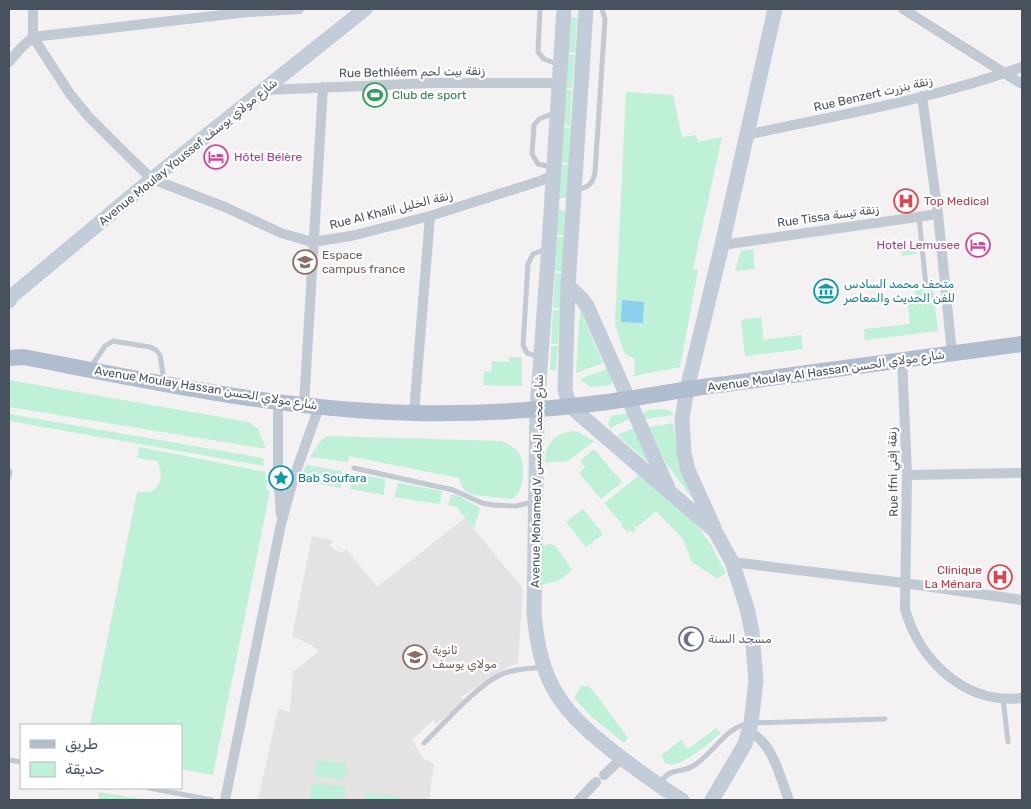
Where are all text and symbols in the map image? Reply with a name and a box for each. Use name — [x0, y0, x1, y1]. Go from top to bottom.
street label: Rue Bethléem زنقة بيت لحم — [339, 64, 485, 81]
street label: Rue Benzert زنقة بنزرت — [812, 74, 934, 115]
street label: Avenue Moulay Youssef شارع مولاي يوسف — [96, 75, 281, 230]
sports icon: Club de sport — [362, 82, 388, 108]
place label: Club de sport — [392, 88, 467, 102]
hotel icon: Hôtel Bélère — [203, 144, 229, 170]
place label: Hôtel Bélère — [234, 150, 302, 164]
street label: Rue Al Khalil زنقة الخليل — [328, 188, 454, 233]
hospital icon: Top Medical — [893, 188, 919, 214]
place label: Top Medical — [924, 194, 989, 208]
street label: Rue Tissa زنقة تيسة — [776, 202, 880, 231]
hotel icon: Hotel Lemusee — [965, 232, 991, 258]
place label: Hotel Lemusee — [877, 238, 960, 252]
place label: Espace campus france — [322, 248, 406, 276]
school or university icon: Espace campus france — [292, 249, 318, 275]
place label: متحف محمد السادس للفن الحديث والمعاصر — [843, 277, 955, 306]
museum icon: متحف محمد السادس للفن الحديث والمعاصر — [813, 278, 839, 304]
street label: Avenue Moulay Al Hassan شارع مولاي الحسن — [707, 347, 946, 397]
street label: Avenue Moulay Hassan شارع مولاي الحسن — [93, 363, 319, 415]
street label: Avenue Mohamed V شارع محمد الخامس — [528, 374, 548, 588]
street label: Rue Ifni زنقة إفني — [885, 427, 903, 517]
place icon: Bab Soufara — [268, 465, 294, 491]
place label: Bab Soufara — [298, 471, 367, 485]
place label: Clinique La Ménara — [924, 563, 982, 591]
hospital icon: Clinique La Ménara — [987, 564, 1013, 590]
mosque icon: مسجد السنة — [678, 626, 704, 652]
place label: مسجد السنة — [708, 632, 772, 646]
place label: ثانوية مولاي يوسف — [432, 643, 497, 672]
school or university icon: ثانوية مولاي يوسف — [402, 644, 428, 670]
legend — [20, 724, 182, 789]
text: طريق — [65, 735, 98, 753]
text: حديقة — [65, 760, 105, 778]

